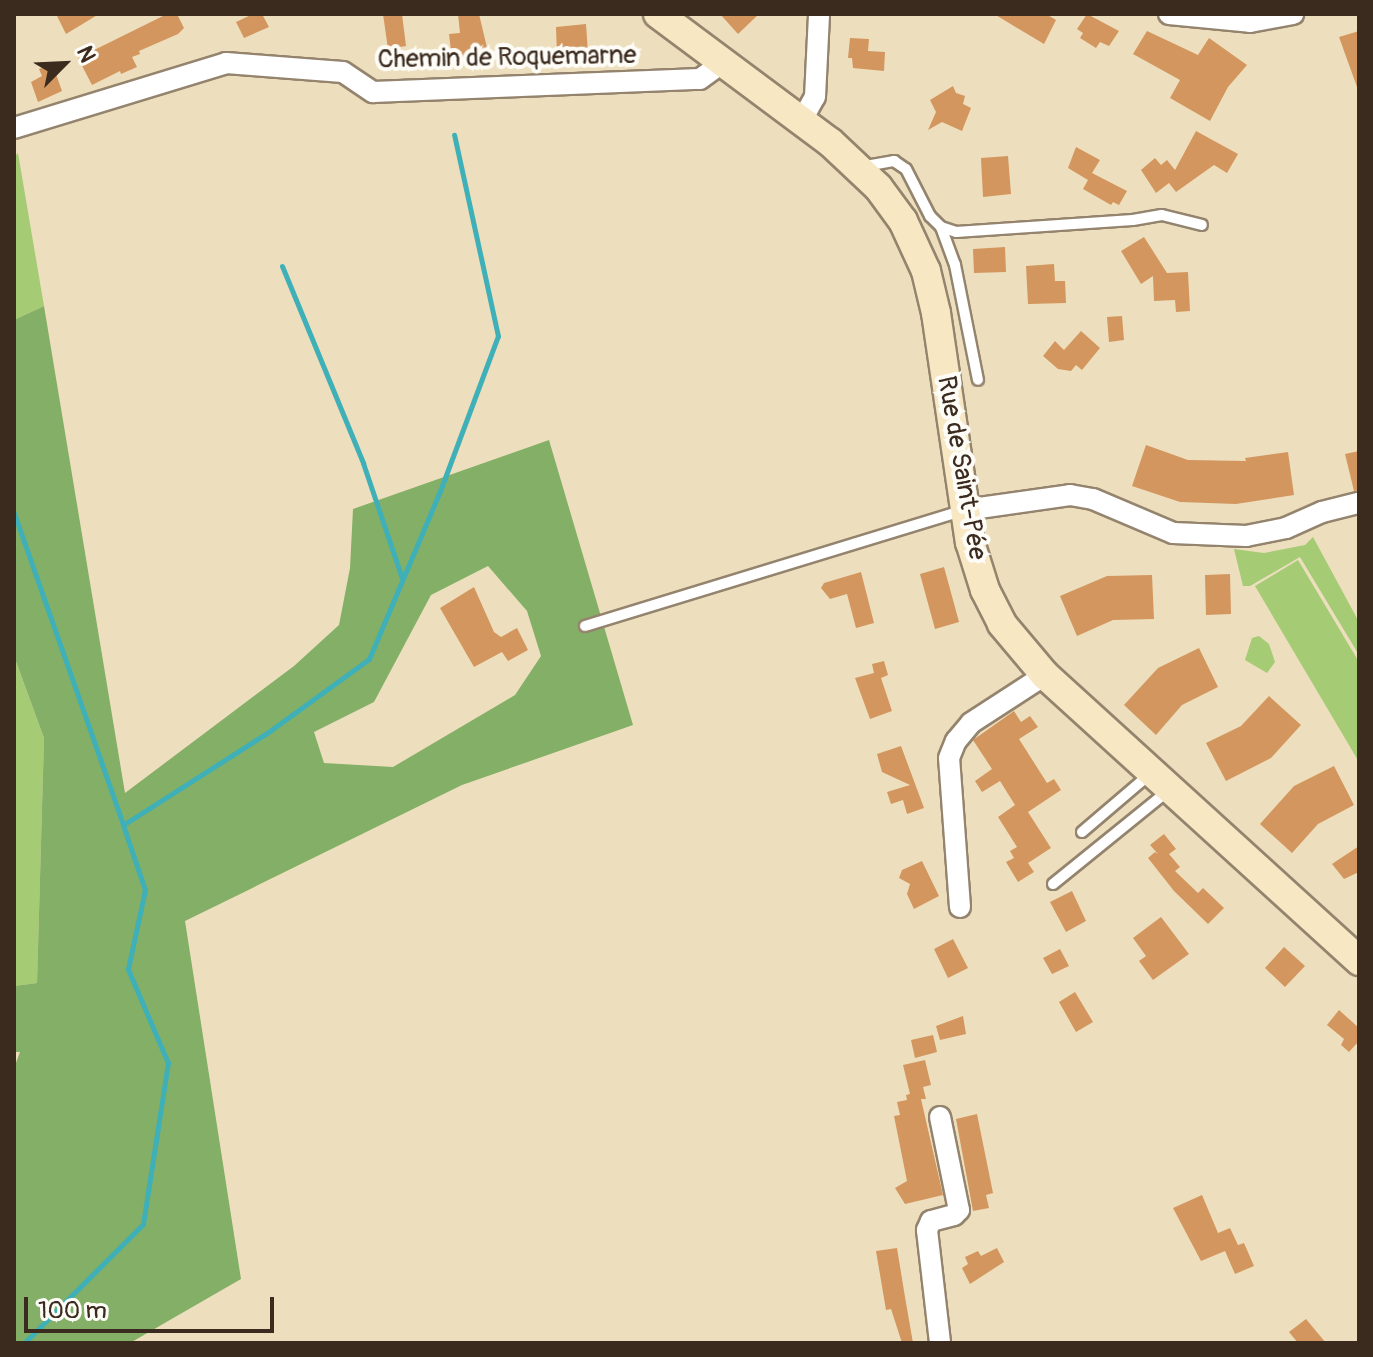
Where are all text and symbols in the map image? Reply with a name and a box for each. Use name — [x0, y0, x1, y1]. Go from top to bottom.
north arrow — [24, 24, 104, 104]
street label: Chemin de Roquemarne — [377, 40, 637, 76]
text: N — [70, 42, 102, 67]
street label: Rue de Saint-Pée — [929, 374, 993, 562]
scale bar — [28, 1281, 278, 1331]
text: 100 m — [38, 1296, 107, 1325]

